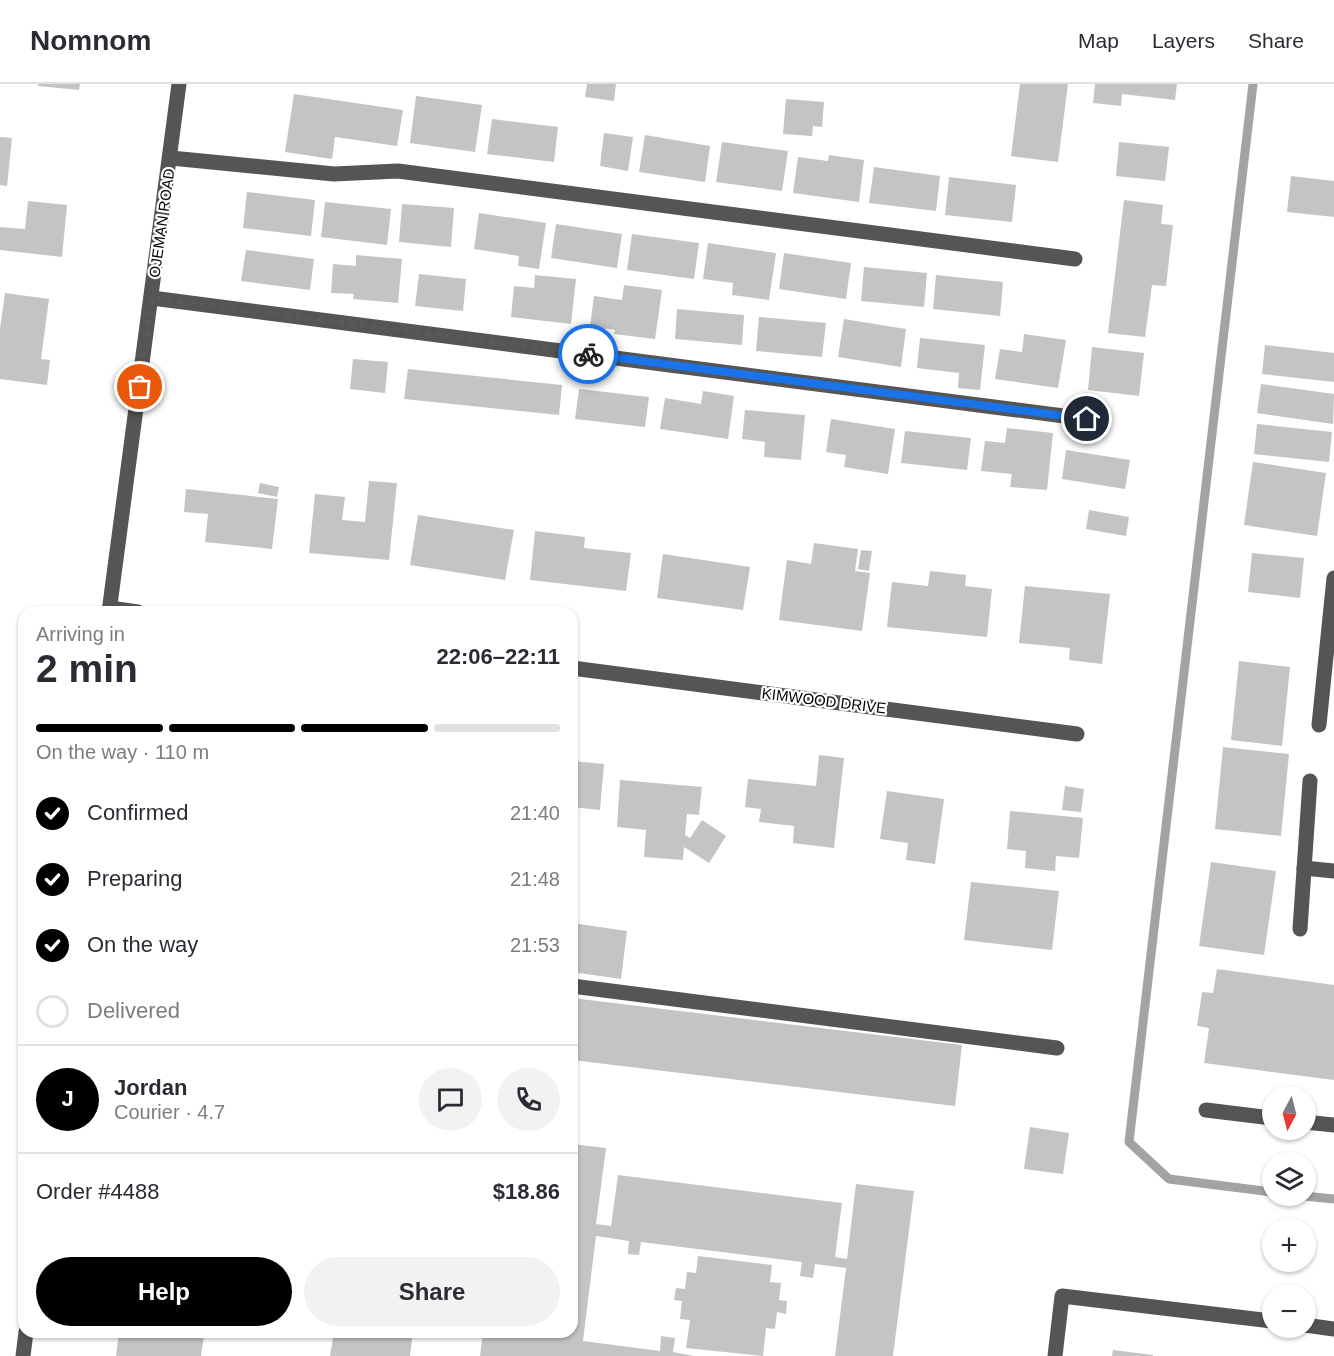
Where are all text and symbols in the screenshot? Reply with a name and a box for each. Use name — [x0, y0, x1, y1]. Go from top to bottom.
text: Nomnom — [30, 25, 151, 56]
text: Map — [1078, 29, 1119, 52]
text: Layers — [1152, 29, 1215, 52]
text: Share — [1248, 29, 1304, 52]
street label: OJEMAN ROAD — [145, 167, 178, 279]
courier — [558, 324, 618, 384]
icon: bike — [572, 338, 605, 371]
pin — [114, 361, 165, 412]
icon: bag — [123, 370, 156, 403]
pin — [1061, 393, 1112, 444]
icon: home — [1070, 402, 1103, 435]
text: Arriving in — [36, 623, 125, 645]
text: 22:06–22:11 — [436, 644, 560, 669]
text: 2 min — [36, 647, 138, 690]
street label: KIMWOOD DRIVE — [761, 684, 887, 717]
text: On the way · 110 m — [36, 741, 209, 763]
icon: check — [36, 797, 69, 830]
text: Confirmed — [87, 800, 188, 825]
text: 21:40 — [510, 802, 560, 824]
icon: check — [36, 863, 69, 896]
text: Preparing — [87, 866, 182, 891]
text: 21:48 — [510, 868, 560, 890]
icon: check — [36, 929, 69, 962]
text: On the way — [87, 932, 198, 957]
text: 21:53 — [510, 934, 560, 956]
text: Delivered — [87, 998, 180, 1023]
button: chat — [419, 1068, 482, 1131]
button: phone — [497, 1068, 560, 1131]
text: Jordan — [114, 1075, 187, 1100]
text: J — [61, 1086, 74, 1111]
north arrow — [1262, 1086, 1316, 1140]
map controls — [1262, 1086, 1316, 1338]
text: Courier · 4.7 — [114, 1101, 225, 1123]
button: layers — [1262, 1152, 1316, 1206]
text: Order #4488 — [36, 1179, 160, 1204]
text: $18.86 — [493, 1179, 560, 1204]
button: + — [1262, 1218, 1316, 1272]
button: Help — [36, 1257, 292, 1326]
button: Share — [304, 1257, 560, 1326]
button: − — [1262, 1284, 1316, 1338]

